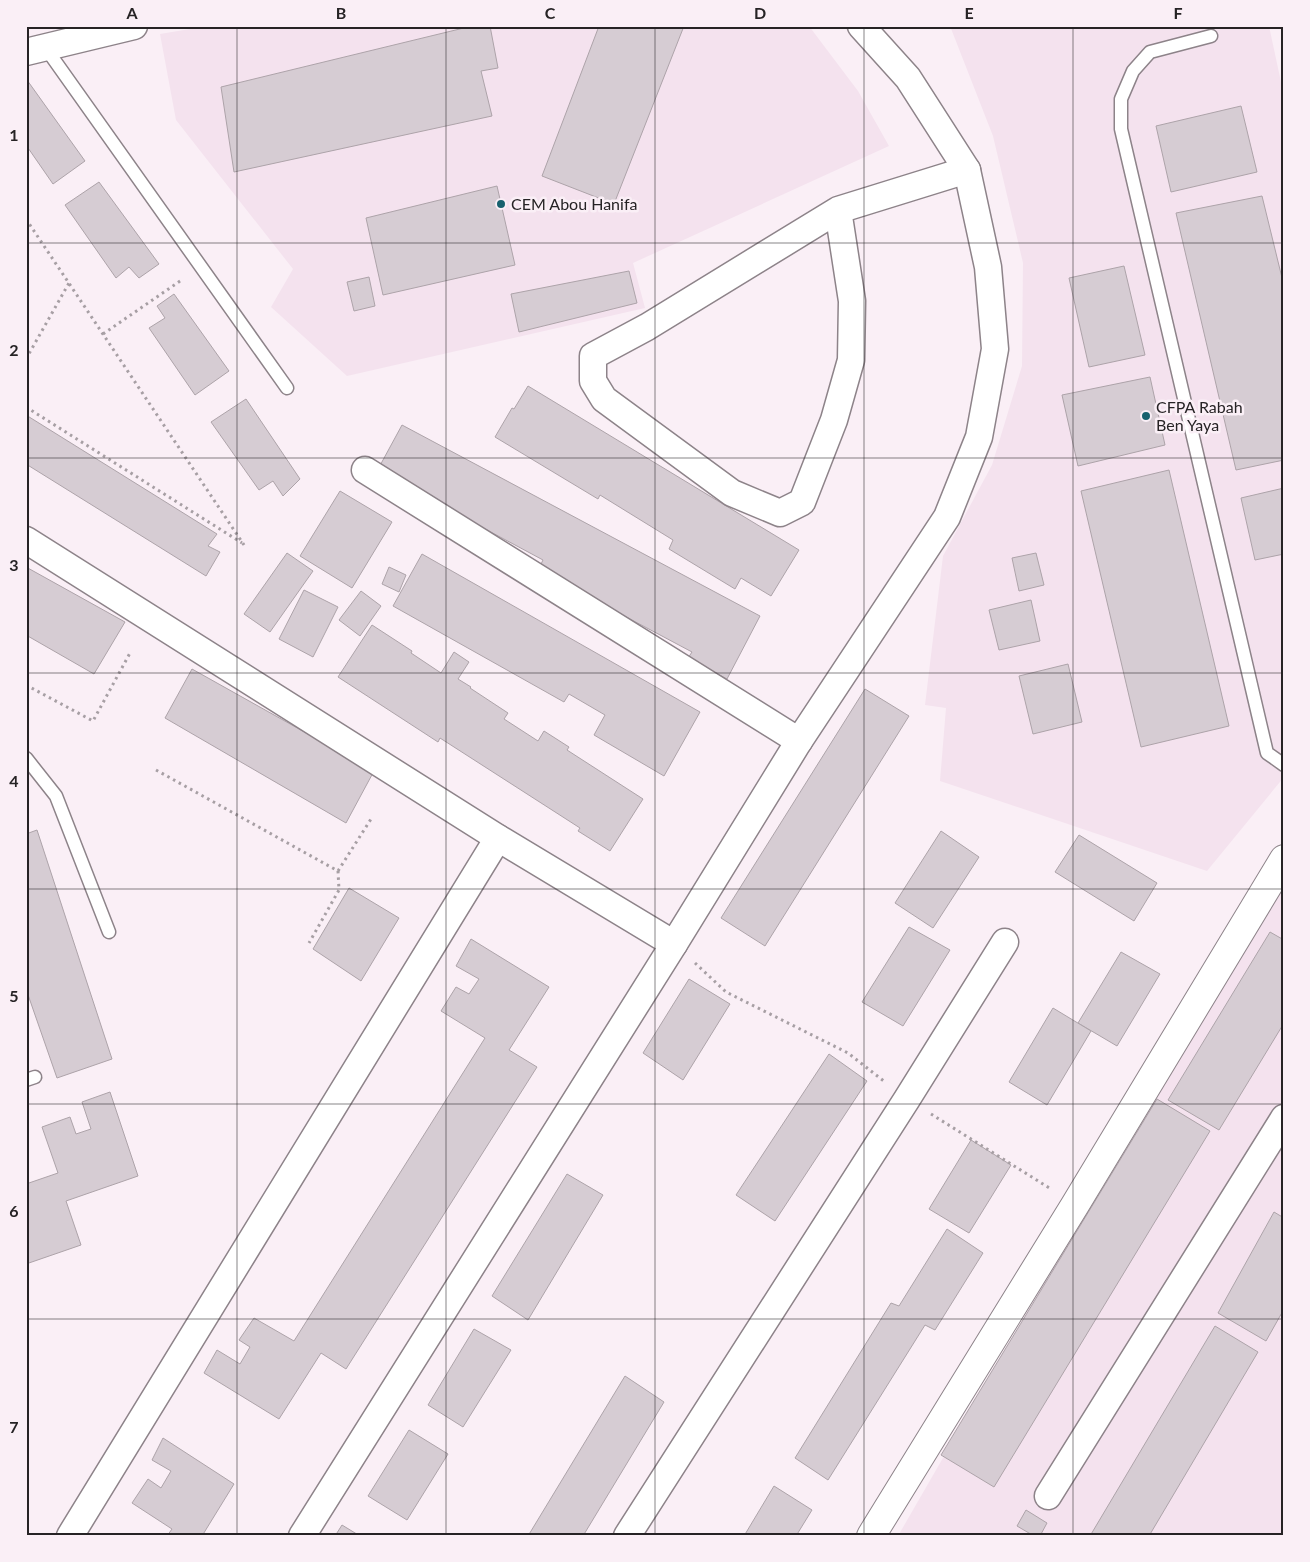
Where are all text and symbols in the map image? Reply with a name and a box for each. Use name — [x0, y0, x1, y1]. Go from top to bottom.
text: A — [125, 3, 138, 22]
text: B — [336, 3, 346, 22]
text: C — [545, 3, 556, 22]
text: D — [754, 3, 766, 22]
text: E — [964, 3, 974, 22]
text: F — [1173, 3, 1183, 22]
text: 1 — [9, 125, 19, 144]
place label: CEM Abou Hanifa — [511, 194, 637, 213]
marker: CEM Abou Hanifa — [495, 198, 507, 210]
text: 2 — [9, 340, 19, 359]
place label: CFPA Rabah Ben Yaya — [1156, 397, 1243, 434]
marker: CFPA Rabah Ben Yaya — [1140, 410, 1152, 422]
text: 3 — [9, 555, 19, 574]
text: 4 — [9, 771, 19, 790]
text: 5 — [9, 986, 19, 1005]
text: 6 — [9, 1201, 19, 1220]
text: 7 — [9, 1417, 19, 1436]

